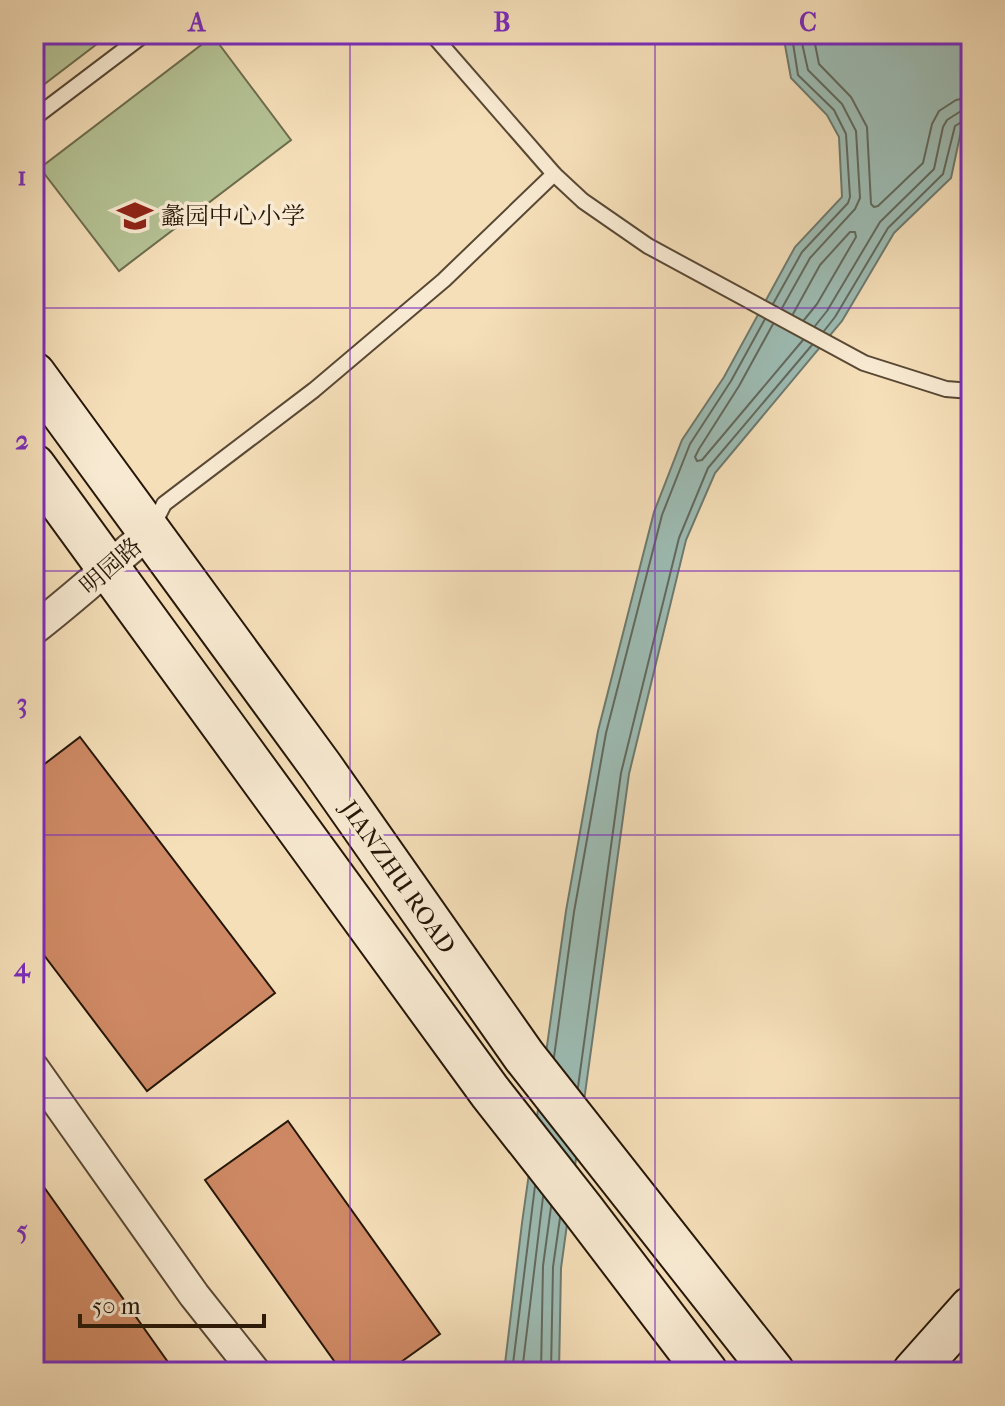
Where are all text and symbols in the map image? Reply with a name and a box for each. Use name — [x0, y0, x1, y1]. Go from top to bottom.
text: A — [187, 7, 207, 38]
text: B — [494, 7, 511, 38]
text: C — [799, 7, 817, 38]
text: 1 — [17, 161, 27, 192]
school or university icon: 蠡园中心小学 — [116, 197, 154, 235]
place label: 蠡园中心小学 — [161, 202, 305, 230]
text: 2 — [15, 425, 29, 456]
street label: 明园路 — [75, 532, 147, 600]
text: 3 — [17, 688, 27, 719]
street label: JIANZHU ROAD — [334, 793, 461, 959]
text: 4 — [13, 952, 31, 984]
text: 5 — [16, 1215, 28, 1246]
scale bar — [80, 1278, 264, 1328]
text: 50 m — [92, 1292, 141, 1320]

